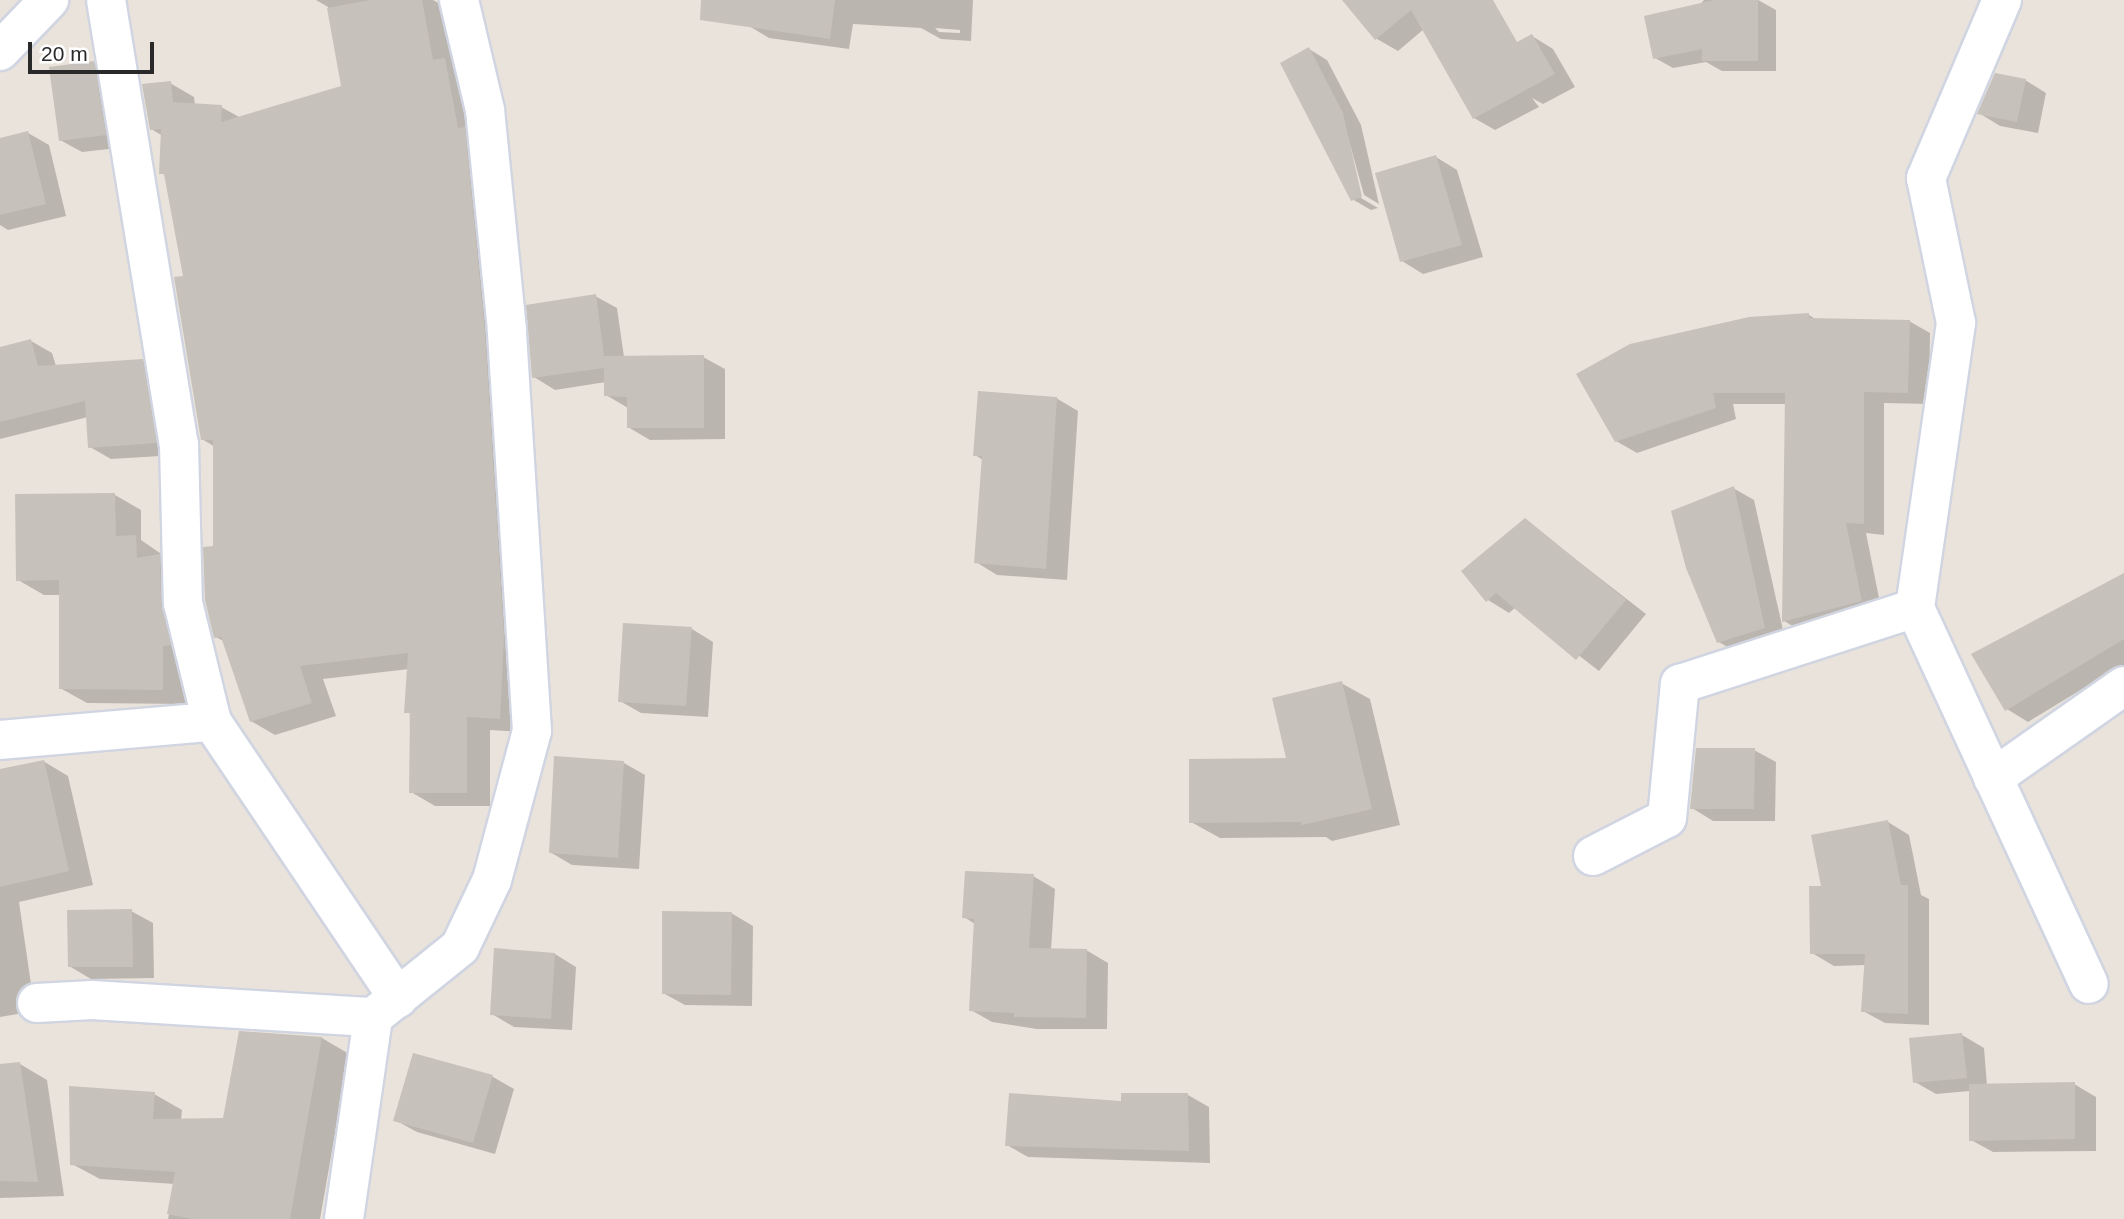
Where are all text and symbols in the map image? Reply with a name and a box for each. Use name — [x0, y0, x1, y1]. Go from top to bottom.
scale bar — [32, 28, 158, 72]
text: 20 m — [41, 42, 88, 65]

